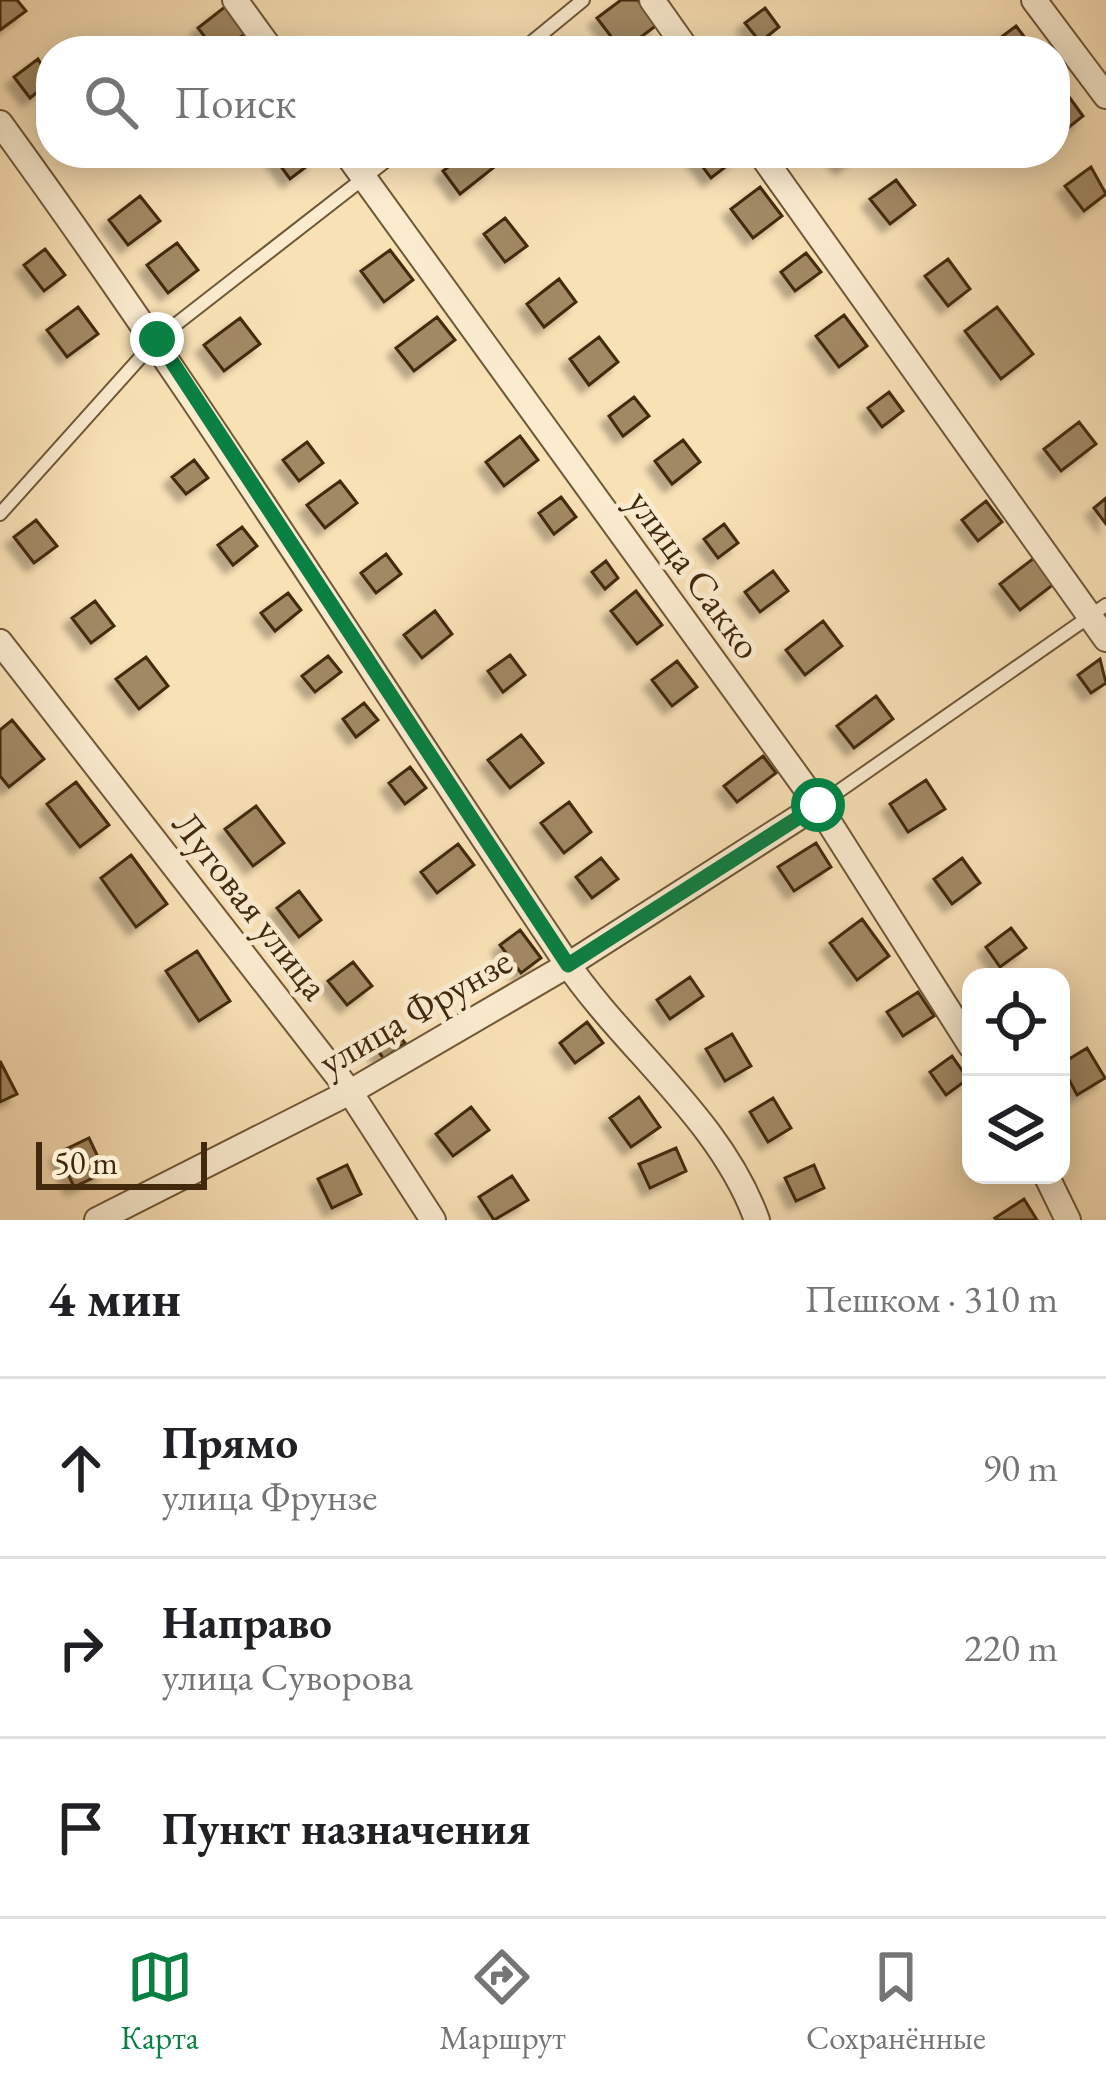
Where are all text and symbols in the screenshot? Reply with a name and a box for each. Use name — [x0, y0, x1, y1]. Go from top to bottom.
search box — [36, 36, 1070, 168]
icon: search — [78, 69, 144, 135]
text: Поиск — [174, 73, 296, 131]
route end — [130, 312, 184, 366]
street label: улица Сакко — [616, 479, 774, 669]
route start — [791, 778, 845, 832]
street label: Луговая улица — [161, 800, 341, 1010]
street label: улица Фрунзе — [309, 935, 521, 1087]
map controls — [962, 968, 1070, 1184]
button: locate — [962, 968, 1070, 1076]
button: layers — [962, 1076, 1070, 1184]
scale bar — [36, 1136, 207, 1189]
text: 50 m — [54, 1141, 118, 1184]
text: 4 мин — [48, 1265, 181, 1331]
text: Пешком · 310 m — [805, 1273, 1058, 1324]
text: Прямо — [162, 1413, 298, 1471]
icon: ahead — [48, 1435, 114, 1501]
text: 90 m — [982, 1442, 1058, 1493]
text: улица Фрунзе — [162, 1471, 377, 1522]
text: Направо — [162, 1593, 332, 1651]
icon: right — [48, 1615, 114, 1681]
text: 220 m — [964, 1622, 1058, 1673]
text: улица Суворова — [162, 1651, 413, 1702]
icon: arrive — [48, 1795, 114, 1861]
text: Пункт назначения — [162, 1799, 531, 1857]
tab: Карта — [120, 1944, 199, 2059]
tab: Маршрут — [439, 1944, 566, 2059]
tab: Сохранённые — [806, 1944, 986, 2059]

